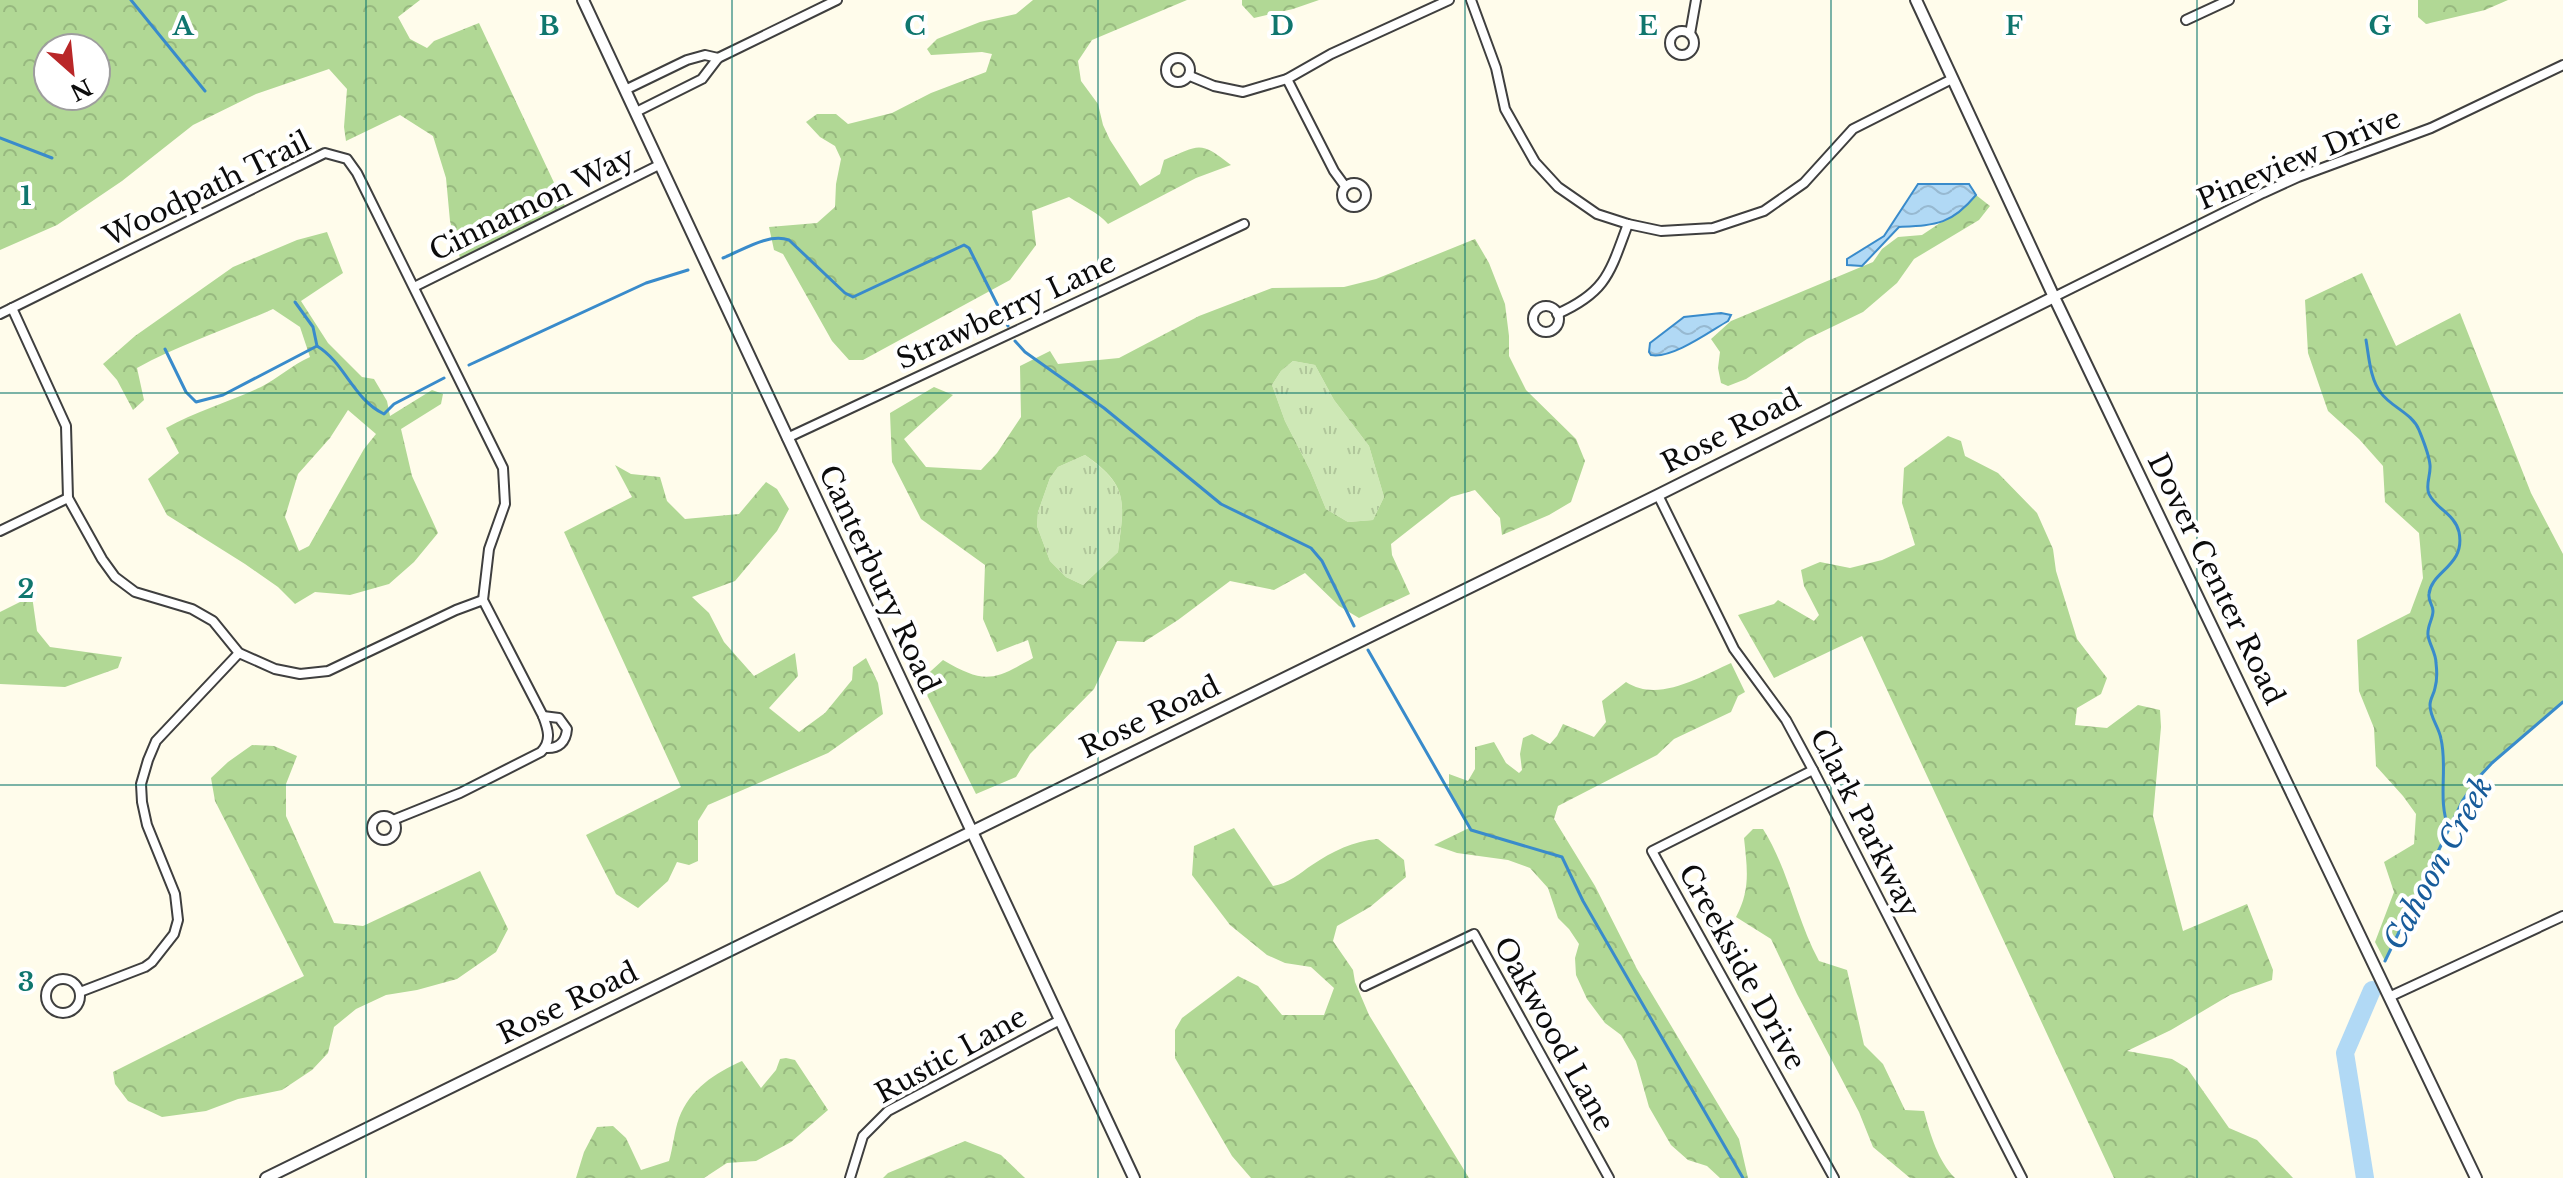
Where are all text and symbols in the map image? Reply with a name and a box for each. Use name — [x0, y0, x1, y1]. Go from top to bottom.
text: A — [171, 10, 194, 42]
text: B — [539, 10, 559, 42]
text: C — [904, 10, 926, 42]
text: D — [1270, 10, 1294, 42]
text: E — [1638, 10, 1658, 42]
text: F — [2005, 10, 2023, 42]
text: G — [2369, 10, 2392, 42]
north arrow — [32, 32, 112, 112]
text: N — [65, 73, 96, 106]
street label: Pineview Drive — [2192, 100, 2406, 218]
street label: Woodpath Trail — [97, 124, 316, 255]
street label: Cinnamon Way — [424, 139, 640, 269]
text: 1 — [20, 180, 32, 212]
street label: Strawberry Lane — [891, 245, 1121, 377]
street label: Rose Road — [1656, 381, 1806, 481]
street label: Dover Center Road — [2140, 448, 2292, 710]
street label: Canterbury Road — [811, 460, 947, 699]
text: 2 — [18, 573, 34, 605]
street label: Rose Road — [1074, 668, 1226, 766]
street label: Clark Parkway — [1802, 723, 1928, 923]
water label: Cahoon Creek — [2375, 770, 2501, 956]
street label: Creekside Drive — [1671, 858, 1813, 1076]
street label: Oakwood Lane — [1486, 931, 1622, 1137]
street label: Rose Road — [492, 954, 644, 1052]
text: 3 — [18, 966, 34, 998]
street label: Rustic Lane — [869, 999, 1033, 1111]

